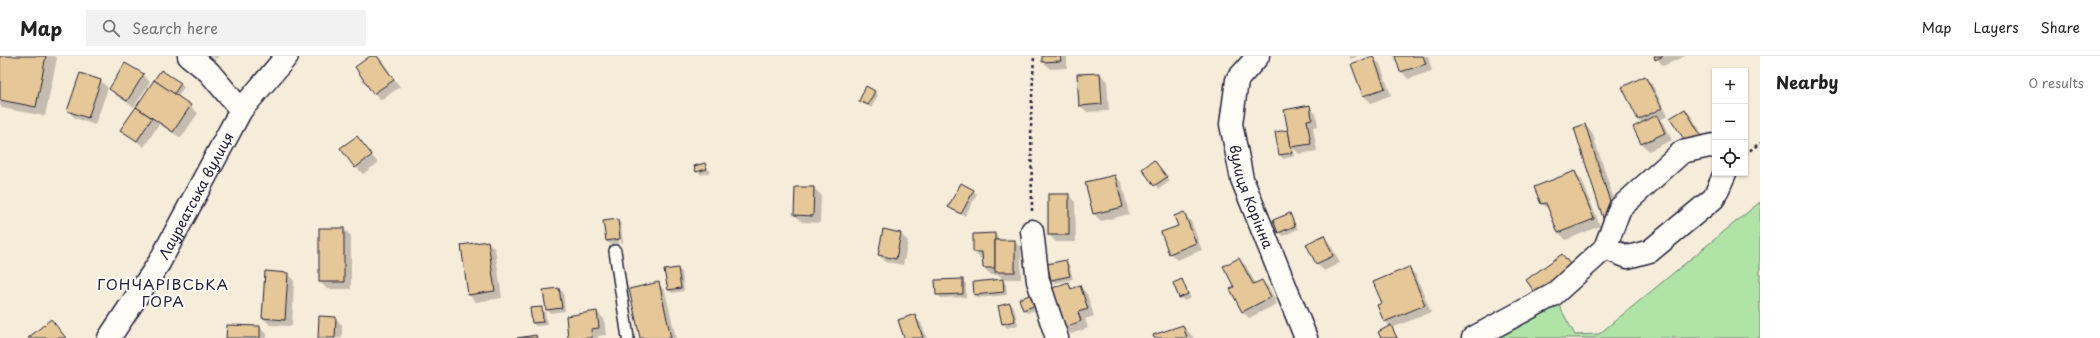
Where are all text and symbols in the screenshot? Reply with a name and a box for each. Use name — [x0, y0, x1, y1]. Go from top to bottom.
search box — [86, 10, 366, 46]
text: Map — [20, 14, 62, 42]
text: Search here — [132, 16, 218, 39]
icon: search — [100, 17, 122, 39]
text: Map — [1922, 17, 1952, 38]
text: Layers — [1974, 17, 2019, 38]
text: Share — [2041, 17, 2080, 38]
map controls — [1712, 68, 1748, 176]
button: + — [1712, 68, 1748, 104]
text: Nearby — [1776, 69, 1838, 95]
text: 0 results — [2029, 73, 2084, 92]
button: − — [1712, 104, 1748, 140]
street label: Лауреатська вулиця — [153, 128, 238, 263]
button: locate — [1712, 140, 1748, 176]
street label: вулиця Корінна — [1225, 143, 1280, 252]
district label: ГОНЧАРІВСЬКА ГОРА — [97, 272, 229, 312]

